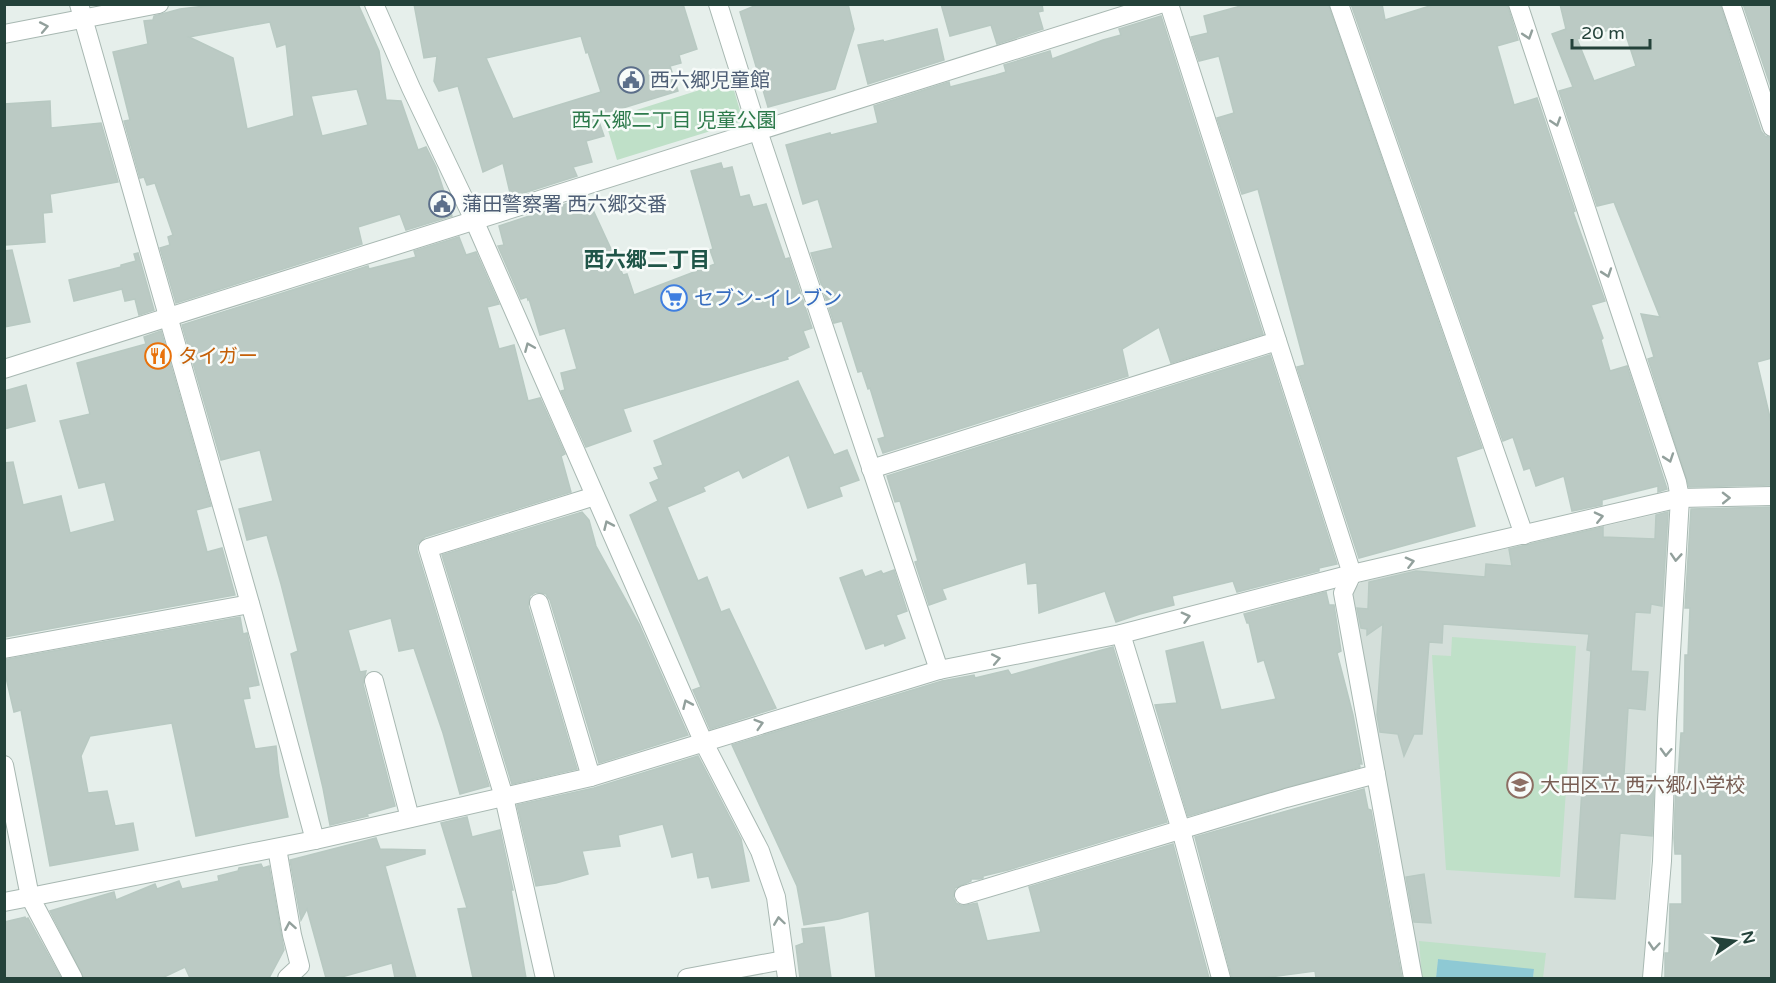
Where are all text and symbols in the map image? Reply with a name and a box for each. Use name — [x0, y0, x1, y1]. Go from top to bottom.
scale bar — [1572, 12, 1650, 50]
one-way arrow — [38, 21, 48, 34]
text: 20 m — [1581, 22, 1625, 44]
one-way arrow — [1521, 30, 1533, 40]
public building icon: 西六郷児童館 — [616, 65, 646, 95]
place label: 西六郷児童館 — [650, 69, 770, 93]
park label: 西六郷二丁目 児童公園 — [571, 109, 777, 133]
one-way arrow — [1549, 116, 1562, 127]
public building icon: 蒲田警察署 西六郷交番 — [427, 189, 457, 219]
place label: 蒲田警察署 西六郷交番 — [462, 193, 667, 217]
district label: 西六郷二丁目 — [584, 248, 710, 273]
one-way arrow — [1600, 267, 1612, 278]
supermarket icon: セブン-イレブン — [659, 283, 689, 313]
place label: セブン-イレブン — [694, 287, 842, 311]
restaurant icon: タイガー — [143, 341, 173, 371]
one-way arrow — [524, 342, 536, 353]
place label: タイガー — [178, 345, 258, 369]
one-way arrow — [1662, 452, 1675, 463]
one-way arrow — [1721, 492, 1730, 505]
one-way arrow — [1594, 512, 1604, 525]
one-way arrow — [603, 521, 615, 532]
one-way arrow — [1670, 552, 1683, 561]
one-way arrow — [1404, 557, 1414, 570]
one-way arrow — [1180, 612, 1191, 624]
one-way arrow — [991, 653, 1001, 666]
one-way arrow — [682, 699, 694, 710]
one-way arrow — [753, 719, 764, 731]
one-way arrow — [1660, 747, 1673, 756]
school or university icon: 大田区立 西六郷小学校 — [1505, 770, 1535, 800]
place label: 大田区立 西六郷小学校 — [1540, 774, 1745, 798]
north arrow — [1704, 911, 1764, 971]
one-way arrow — [773, 916, 785, 925]
one-way arrow — [284, 922, 297, 932]
text: N — [1736, 929, 1759, 946]
one-way arrow — [1648, 942, 1661, 951]

